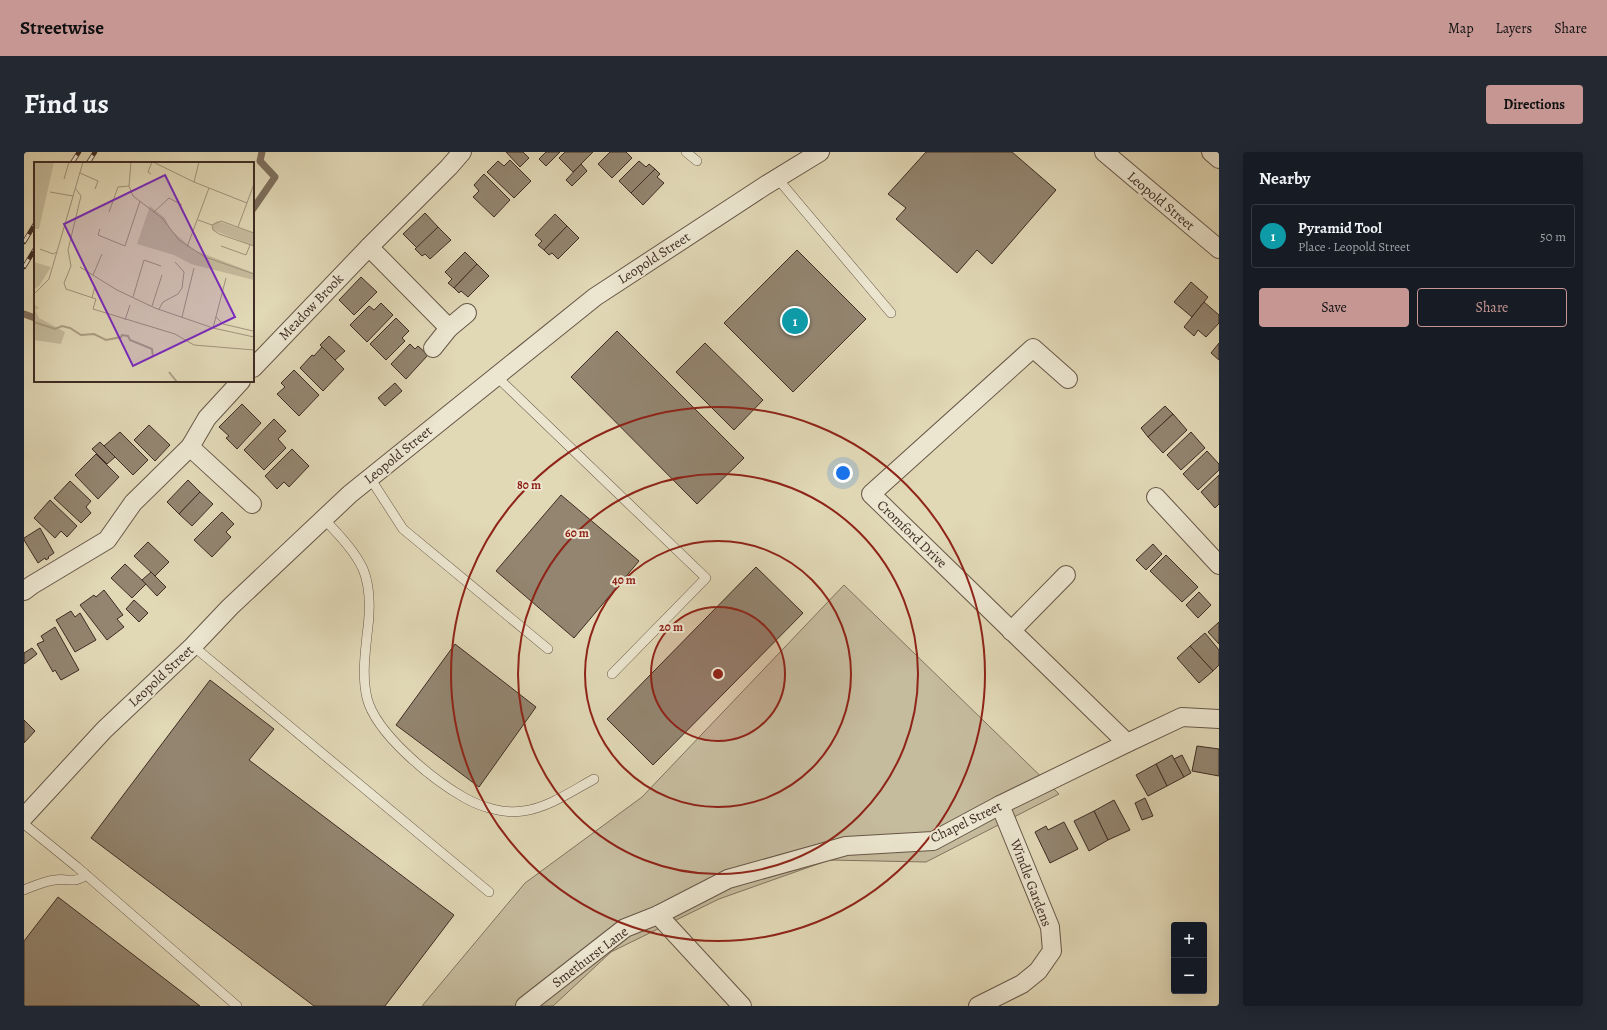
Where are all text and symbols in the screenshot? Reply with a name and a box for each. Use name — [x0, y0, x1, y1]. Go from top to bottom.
text: Streetwise — [20, 15, 104, 41]
text: Map — [1448, 19, 1474, 38]
text: Layers — [1496, 19, 1532, 38]
text: Share — [1554, 19, 1587, 38]
text: Find us — [24, 85, 109, 123]
button: Directions — [1486, 85, 1583, 124]
inset map — [34, 162, 254, 382]
street label: Leopold Street — [1123, 167, 1199, 235]
text: Nearby — [1259, 167, 1310, 190]
text: Pyramid Tool — [1298, 218, 1382, 238]
street label: Leopold Street — [614, 227, 694, 289]
text: 1 — [1271, 228, 1275, 245]
text: 50 m — [1540, 228, 1566, 245]
text: Place · Leopold Street — [1298, 238, 1410, 255]
street label: Meadow Brook — [274, 270, 348, 344]
button: Save — [1259, 288, 1409, 327]
button: Share — [1417, 288, 1567, 327]
pin: 1 — [782, 306, 808, 336]
street label: Leopold Street — [360, 421, 436, 488]
your location — [833, 463, 853, 483]
text: 80 m — [517, 477, 541, 493]
street label: Cromford Drive — [873, 496, 951, 572]
text: 60 m — [565, 525, 589, 541]
text: 40 m — [612, 572, 636, 588]
text: 20 m — [659, 619, 683, 635]
street label: Leopold Street — [124, 641, 198, 711]
centre of rings — [711, 667, 725, 681]
street label: Chapel Street — [927, 796, 1005, 847]
street label: Windle Gardens — [1005, 836, 1056, 929]
street label: Smethurst Lane — [548, 922, 632, 992]
map controls — [1171, 922, 1207, 994]
button: + — [1171, 922, 1207, 958]
button: − — [1171, 958, 1207, 994]

